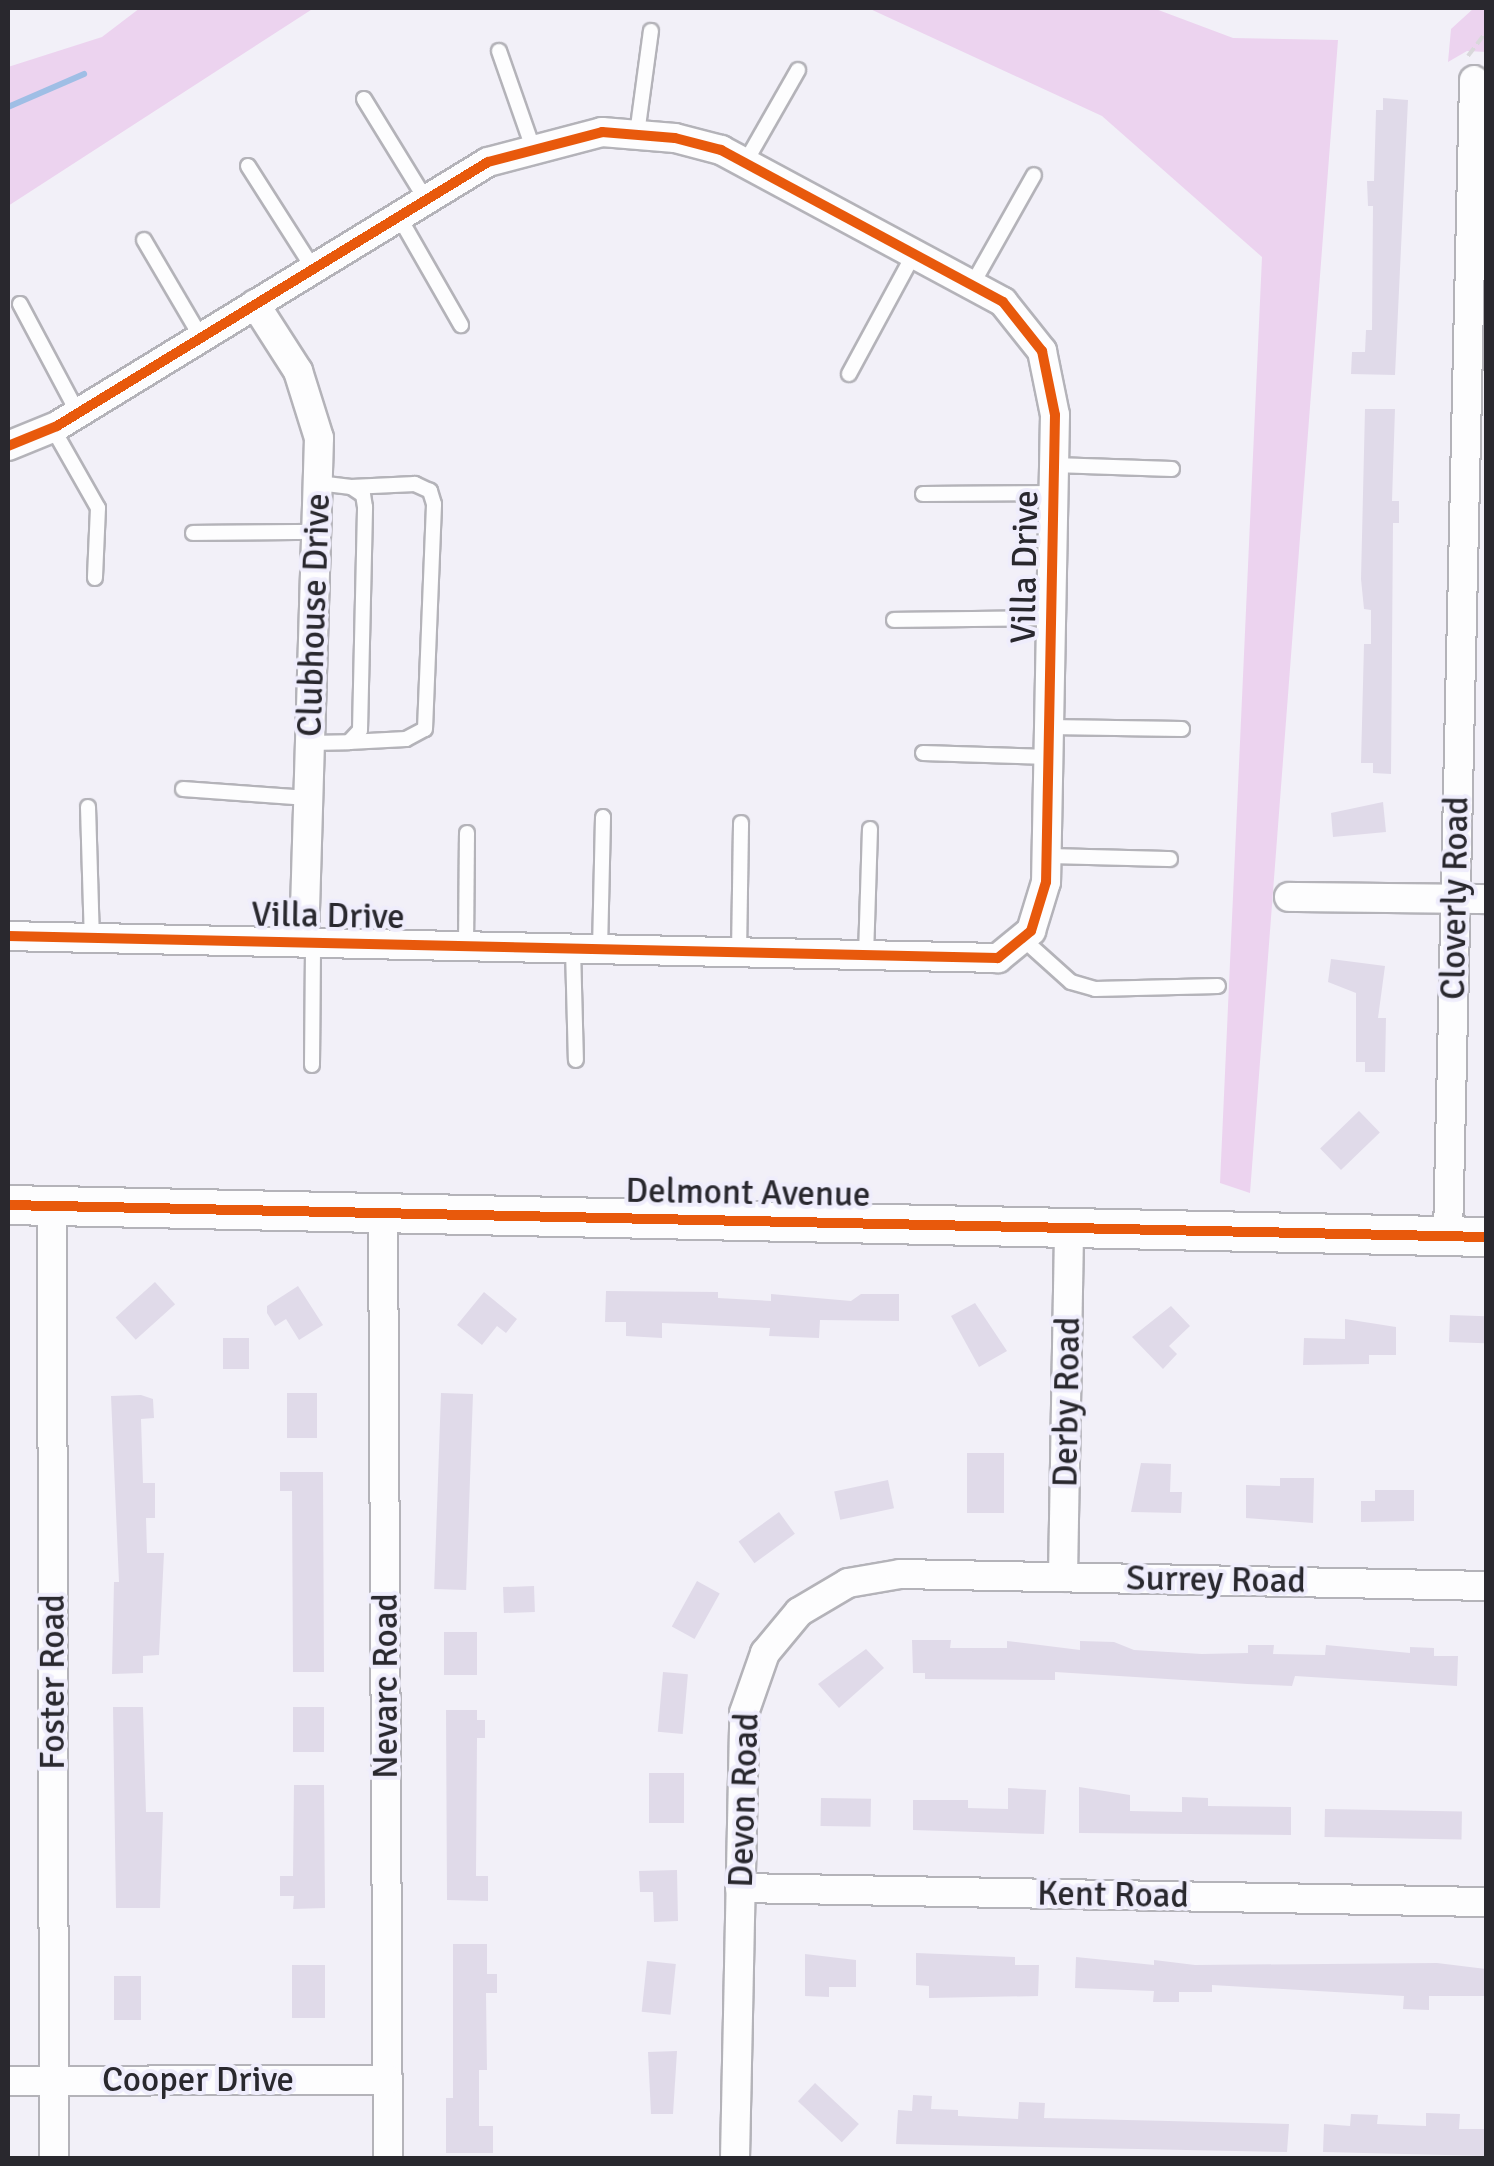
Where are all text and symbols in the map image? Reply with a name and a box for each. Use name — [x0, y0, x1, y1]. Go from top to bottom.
street label: Villa Drive — [1003, 490, 1047, 644]
street label: Clubhouse Drive — [289, 492, 339, 738]
street label: Cloverly Road — [1432, 796, 1478, 1000]
street label: Villa Drive — [251, 894, 405, 938]
street label: Delmont Avenue — [625, 1170, 871, 1216]
street label: Derby Road — [1045, 1316, 1089, 1488]
street label: Surrey Road — [1126, 1557, 1306, 1603]
street label: Nevarc Road — [365, 1593, 407, 1779]
street label: Foster Road — [32, 1594, 74, 1770]
street label: Devon Road — [720, 1712, 768, 1888]
street label: Kent Road — [1037, 1873, 1189, 1917]
street label: Cooper Drive — [102, 2059, 294, 2101]

